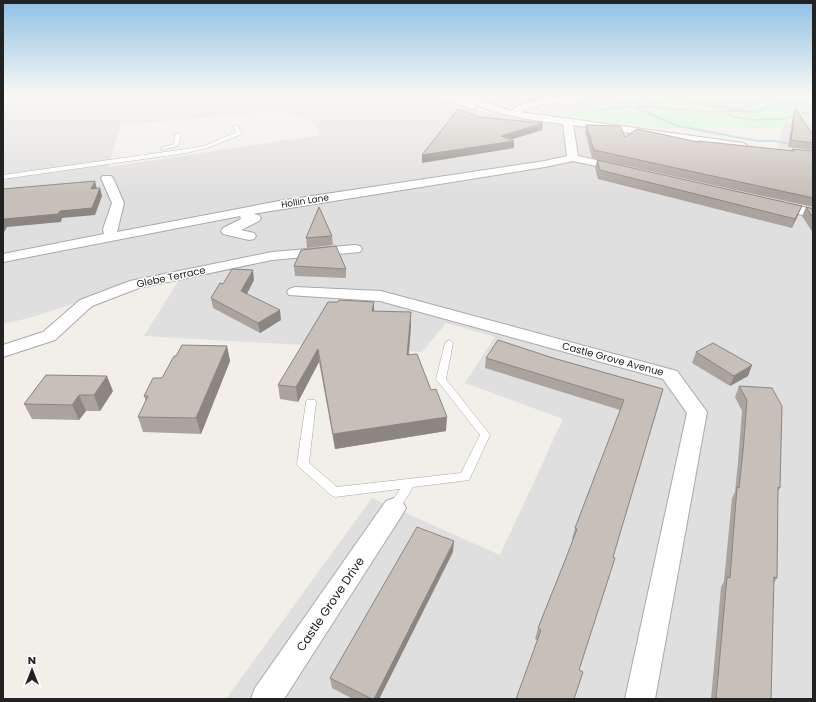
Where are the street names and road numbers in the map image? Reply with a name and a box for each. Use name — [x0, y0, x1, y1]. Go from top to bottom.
street label: Hollin Lane — [280, 191, 330, 211]
street label: Glebe Terrace — [135, 262, 207, 292]
street label: Castle Grove Avenue — [561, 338, 665, 380]
street label: Castle Grove Drive — [292, 553, 368, 655]

